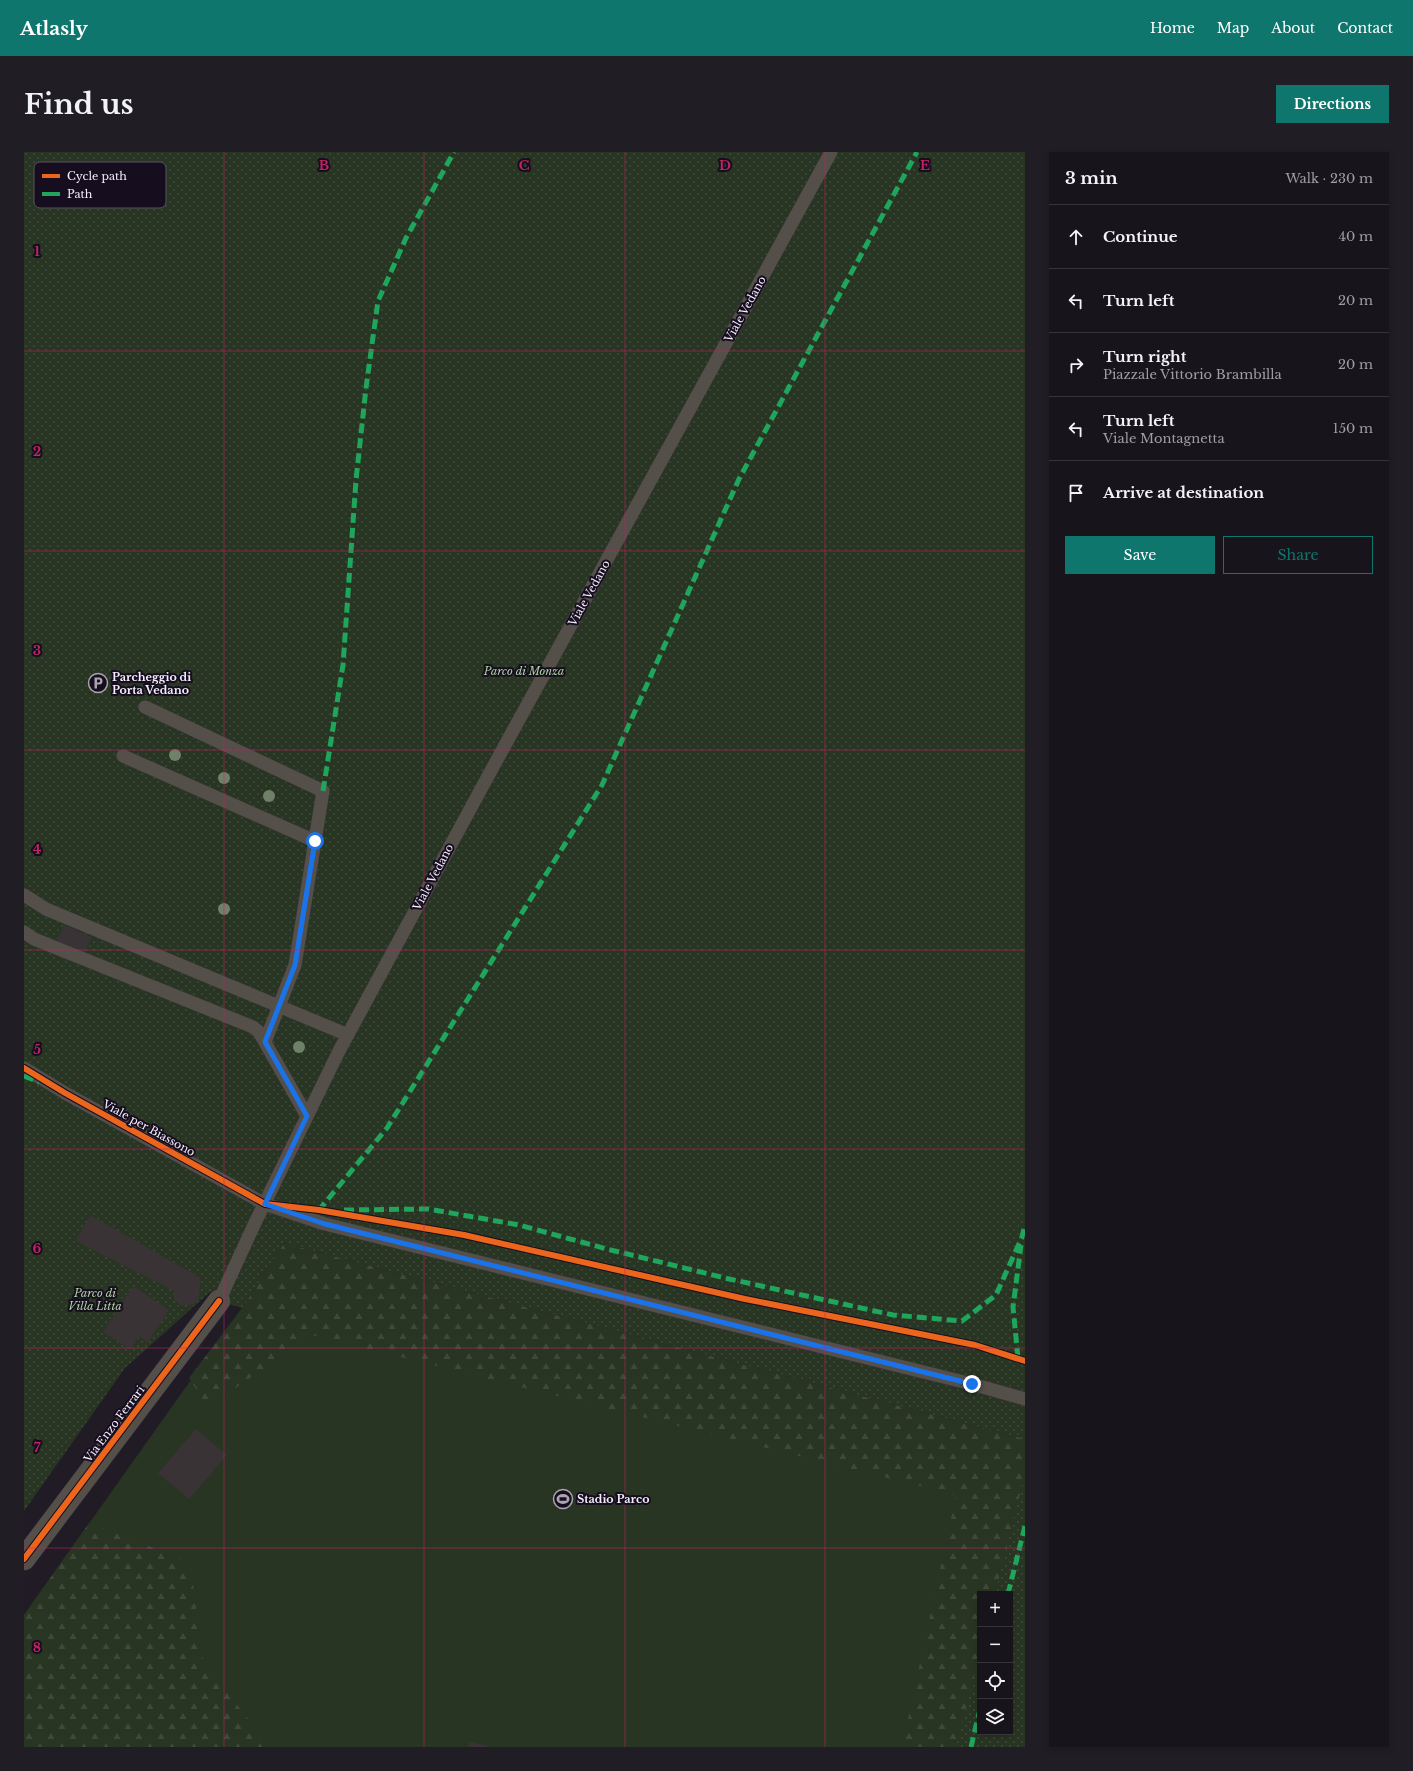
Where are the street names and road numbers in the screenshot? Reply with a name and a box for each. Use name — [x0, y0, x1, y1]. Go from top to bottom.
street label: Viale Vedano — [721, 274, 769, 345]
street label: Viale Vedano — [565, 558, 613, 629]
street label: Viale Vedano — [409, 841, 456, 914]
street label: Viale per Biassono — [99, 1096, 198, 1159]
street label: Via Enzo Ferrari — [80, 1383, 147, 1466]

